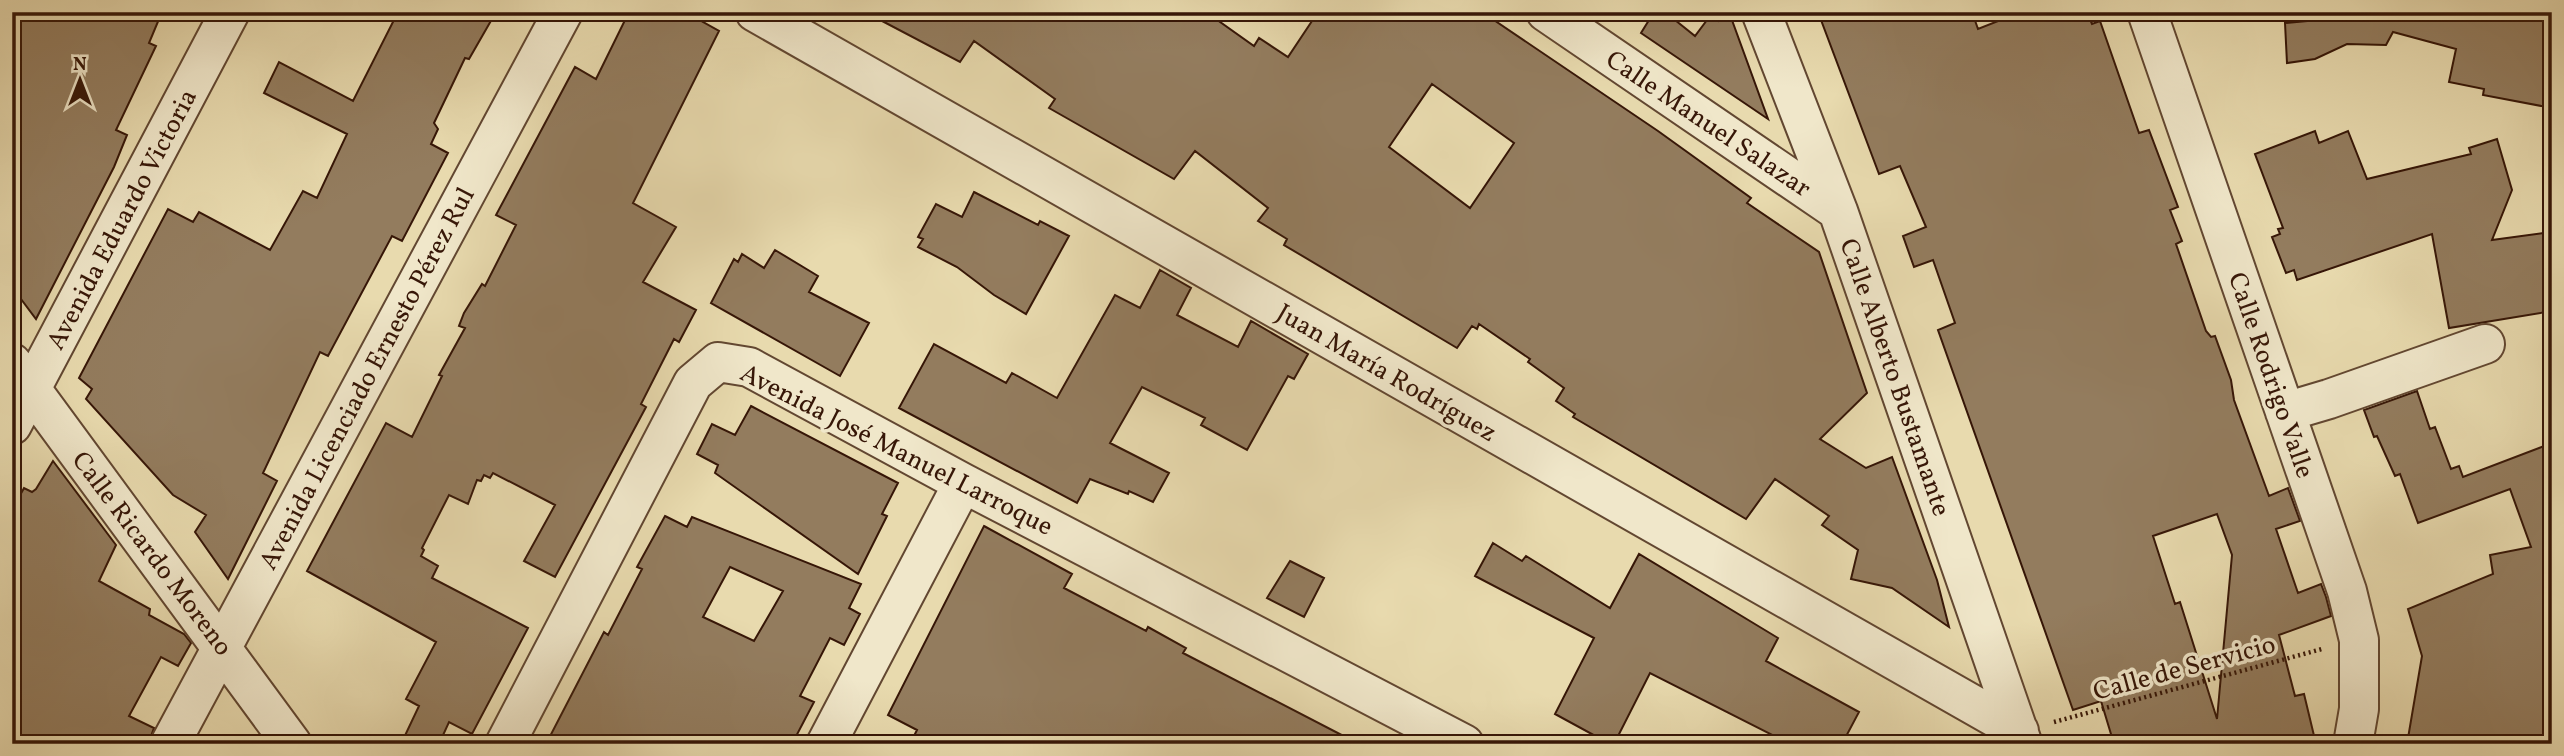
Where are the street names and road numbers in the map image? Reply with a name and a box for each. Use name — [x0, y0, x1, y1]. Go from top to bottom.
street label: Calle Manuel Salazar — [1598, 42, 1818, 207]
street label: Avenida Eduardo Victoria — [39, 83, 207, 357]
street label: Avenida Licenciado Ernesto Pérez Rul — [251, 181, 484, 577]
street label: Calle Alberto Bustamante — [1830, 234, 1959, 521]
street label: Calle Rodrigo Valle — [2218, 268, 2322, 483]
street label: Juan María Rodríguez — [1269, 296, 1503, 451]
street label: Avenida José Manuel Larroque — [733, 356, 1059, 546]
street label: Calle Ricardo Moreno — [62, 444, 240, 664]
street label: Calle de Servicio — [2089, 627, 2280, 711]

